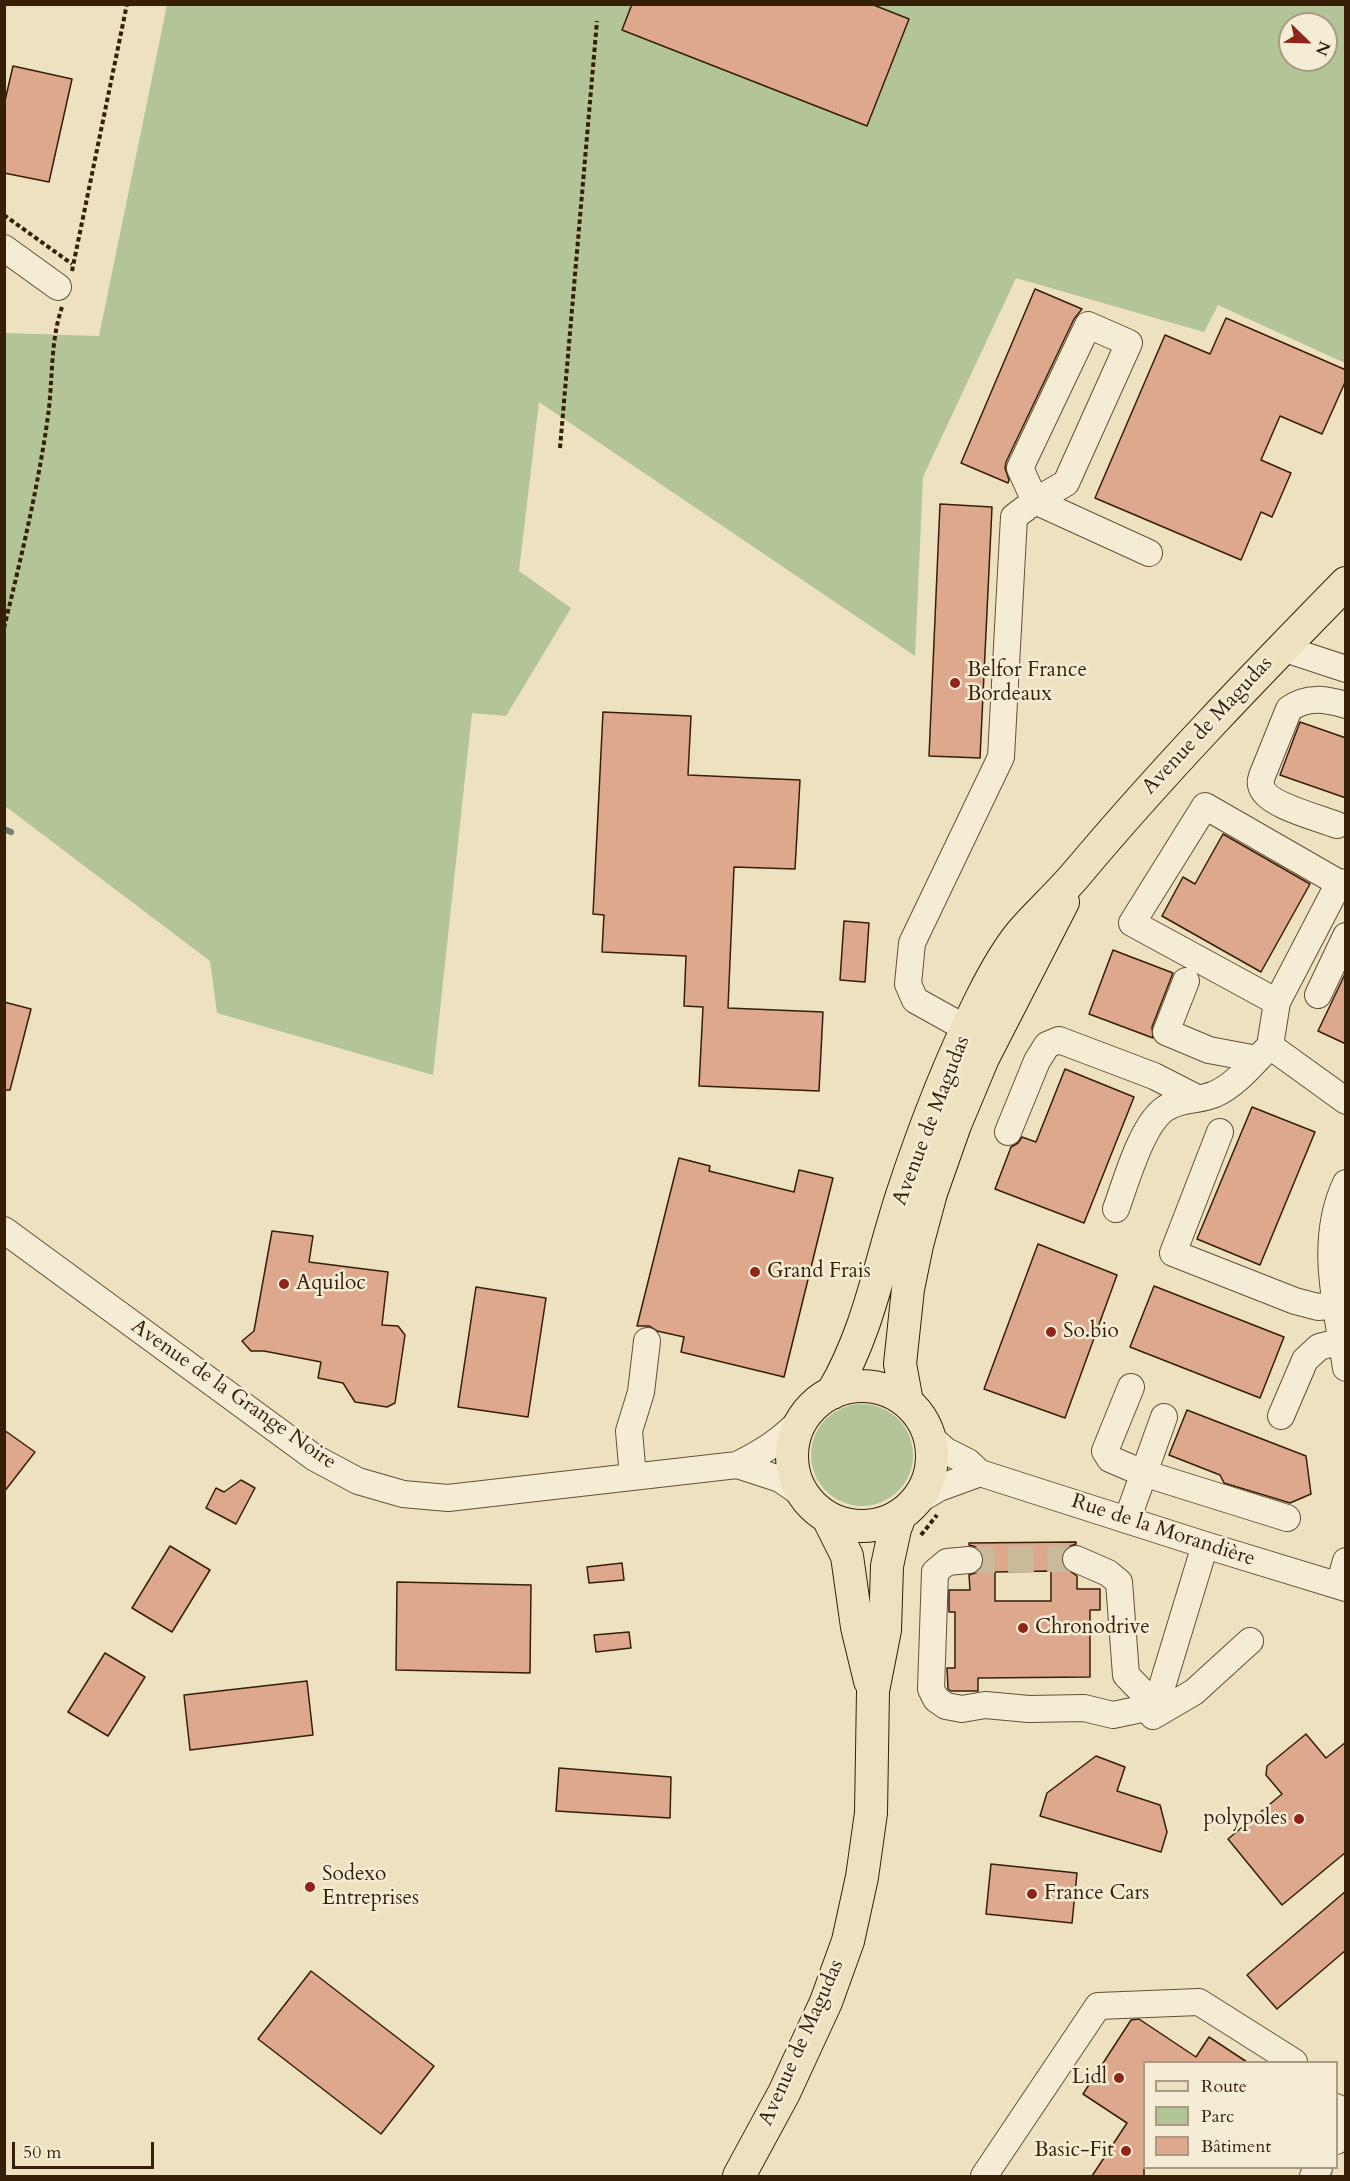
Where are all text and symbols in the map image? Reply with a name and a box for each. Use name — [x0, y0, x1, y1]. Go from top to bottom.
north arrow — [1278, 12, 1338, 72]
text: N — [1310, 38, 1336, 59]
street label: Avenue de Magudas — [1138, 652, 1278, 800]
place label: Belfor France Bordeaux — [967, 658, 1087, 708]
marker: Belfor France Bordeaux — [948, 676, 962, 690]
street label: Avenue de Magudas — [888, 1033, 976, 1209]
place label: Grand Frais — [767, 1259, 871, 1285]
marker: Grand Frais — [748, 1265, 762, 1279]
place label: Aquiloc — [296, 1271, 366, 1297]
marker: Aquiloc — [277, 1277, 291, 1291]
street label: Avenue de la Grange Noire — [126, 1314, 340, 1476]
place label: So.bio — [1063, 1319, 1119, 1345]
marker: So.bio — [1044, 1325, 1058, 1339]
street label: Rue de la Morandière — [1068, 1489, 1258, 1573]
place label: Chronodrive — [1035, 1615, 1150, 1641]
marker: Chronodrive — [1016, 1621, 1030, 1635]
place label: polypoles — [1204, 1806, 1287, 1832]
marker: polypoles — [1292, 1812, 1306, 1826]
place label: Sodexo Entreprises — [322, 1862, 419, 1912]
marker: Sodexo Entreprises — [303, 1880, 317, 1894]
place label: France Cars — [1044, 1881, 1149, 1907]
marker: France Cars — [1025, 1887, 1039, 1901]
street label: Avenue de Magudas — [754, 1956, 850, 2130]
legend — [1143, 2061, 1338, 2169]
place label: Lidl — [1072, 2065, 1107, 2091]
marker: Lidl — [1112, 2071, 1126, 2085]
text: Route — [1201, 2074, 1247, 2099]
text: Parc — [1201, 2104, 1234, 2129]
scale bar — [15, 2130, 158, 2168]
text: Bâtiment — [1201, 2134, 1271, 2159]
place label: Basic-Fit — [1034, 2138, 1114, 2164]
text: 50 m — [23, 2140, 62, 2165]
marker: Basic-Fit — [1119, 2144, 1133, 2158]

